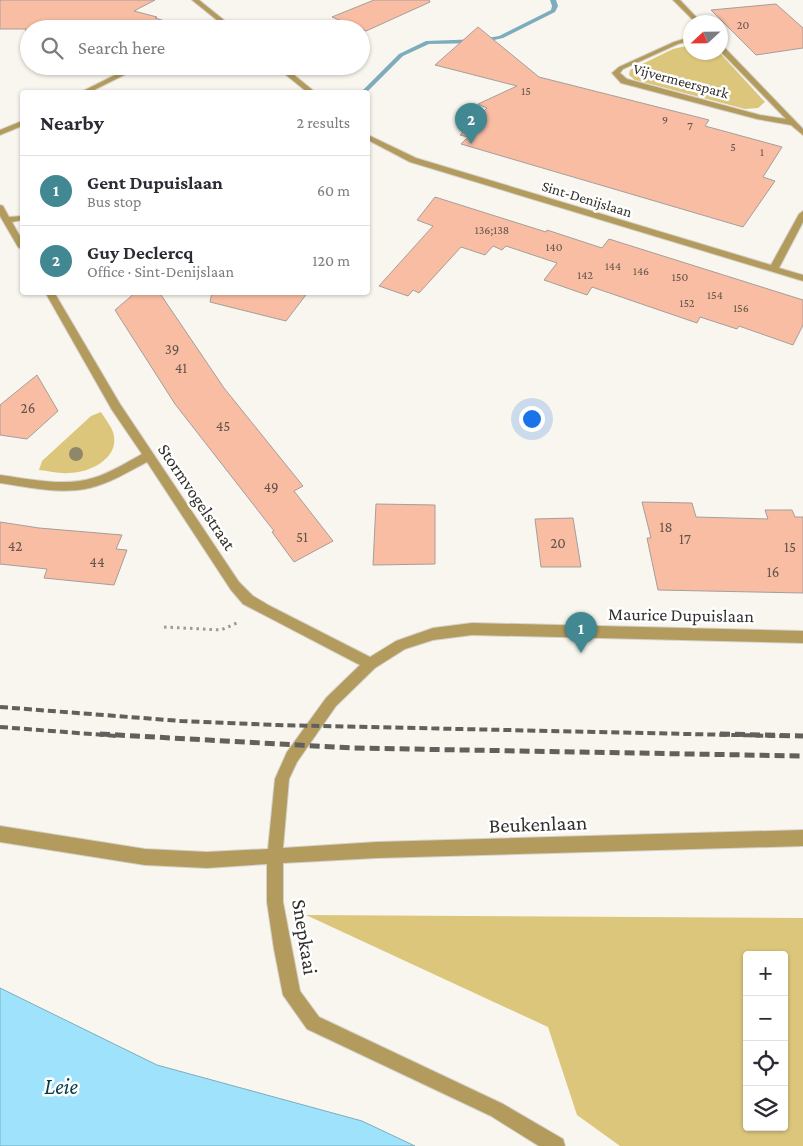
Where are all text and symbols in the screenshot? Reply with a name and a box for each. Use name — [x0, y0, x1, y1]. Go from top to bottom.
north arrow — [683, 15, 728, 60]
house number: 20 — [737, 18, 749, 32]
search box — [20, 20, 370, 75]
icon: search — [38, 34, 66, 62]
text: Search here — [78, 37, 165, 58]
street label: Vijvermeerspark — [631, 61, 731, 103]
house number: 15 — [521, 84, 531, 98]
pin: 2 — [455, 103, 487, 144]
text: Nearby — [40, 111, 104, 135]
house number: 9 — [662, 113, 668, 127]
text: 2 results — [297, 114, 350, 131]
house number: 7 — [687, 119, 693, 133]
house number: 5 — [730, 140, 736, 154]
house number: 1 — [760, 145, 764, 159]
text: Gent Dupuislaan — [87, 172, 223, 193]
street label: Sint-Denijslaan — [540, 178, 634, 221]
text: 1 — [53, 182, 59, 199]
text: 60 m — [317, 182, 350, 199]
text: Bus stop — [87, 193, 141, 210]
house number: 136;138 — [475, 223, 509, 237]
house number: 140 — [546, 240, 563, 254]
text: Guy Declercq — [87, 242, 193, 263]
text: 2 — [52, 252, 60, 269]
text: 120 m — [312, 252, 350, 269]
house number: 144 — [605, 259, 621, 273]
text: Office · Sint-Denijslaan — [87, 263, 234, 280]
house number: 146 — [633, 264, 649, 278]
house number: 142 — [577, 268, 593, 282]
house number: 150 — [672, 270, 688, 284]
house number: 154 — [707, 288, 723, 302]
house number: 152 — [679, 296, 695, 310]
house number: 156 — [733, 301, 749, 315]
house number: 39 — [165, 341, 179, 357]
house number: 41 — [175, 360, 187, 376]
house number: 26 — [21, 400, 35, 416]
your location — [519, 406, 545, 432]
house number: 45 — [216, 418, 230, 434]
street label: Stormvogelstraat — [154, 440, 241, 555]
house number: 49 — [263, 479, 279, 495]
house number: 18 — [659, 519, 673, 535]
house number: 51 — [296, 529, 308, 545]
house number: 17 — [679, 531, 691, 547]
house number: 20 — [550, 535, 566, 551]
house number: 42 — [8, 538, 22, 554]
house number: 15 — [784, 539, 796, 555]
house number: 44 — [89, 554, 105, 570]
house number: 16 — [767, 564, 779, 580]
street label: Maurice Dupuislaan — [608, 604, 754, 626]
pin: 1 — [565, 612, 597, 653]
street label: Beukenlaan — [488, 810, 588, 838]
street label: Snepkaai — [287, 897, 323, 977]
map controls — [743, 951, 788, 1131]
button: + — [743, 951, 788, 996]
button: − — [743, 996, 788, 1041]
button: locate — [743, 1041, 788, 1086]
water label: Leie — [44, 1074, 78, 1099]
button: layers — [743, 1086, 788, 1131]

